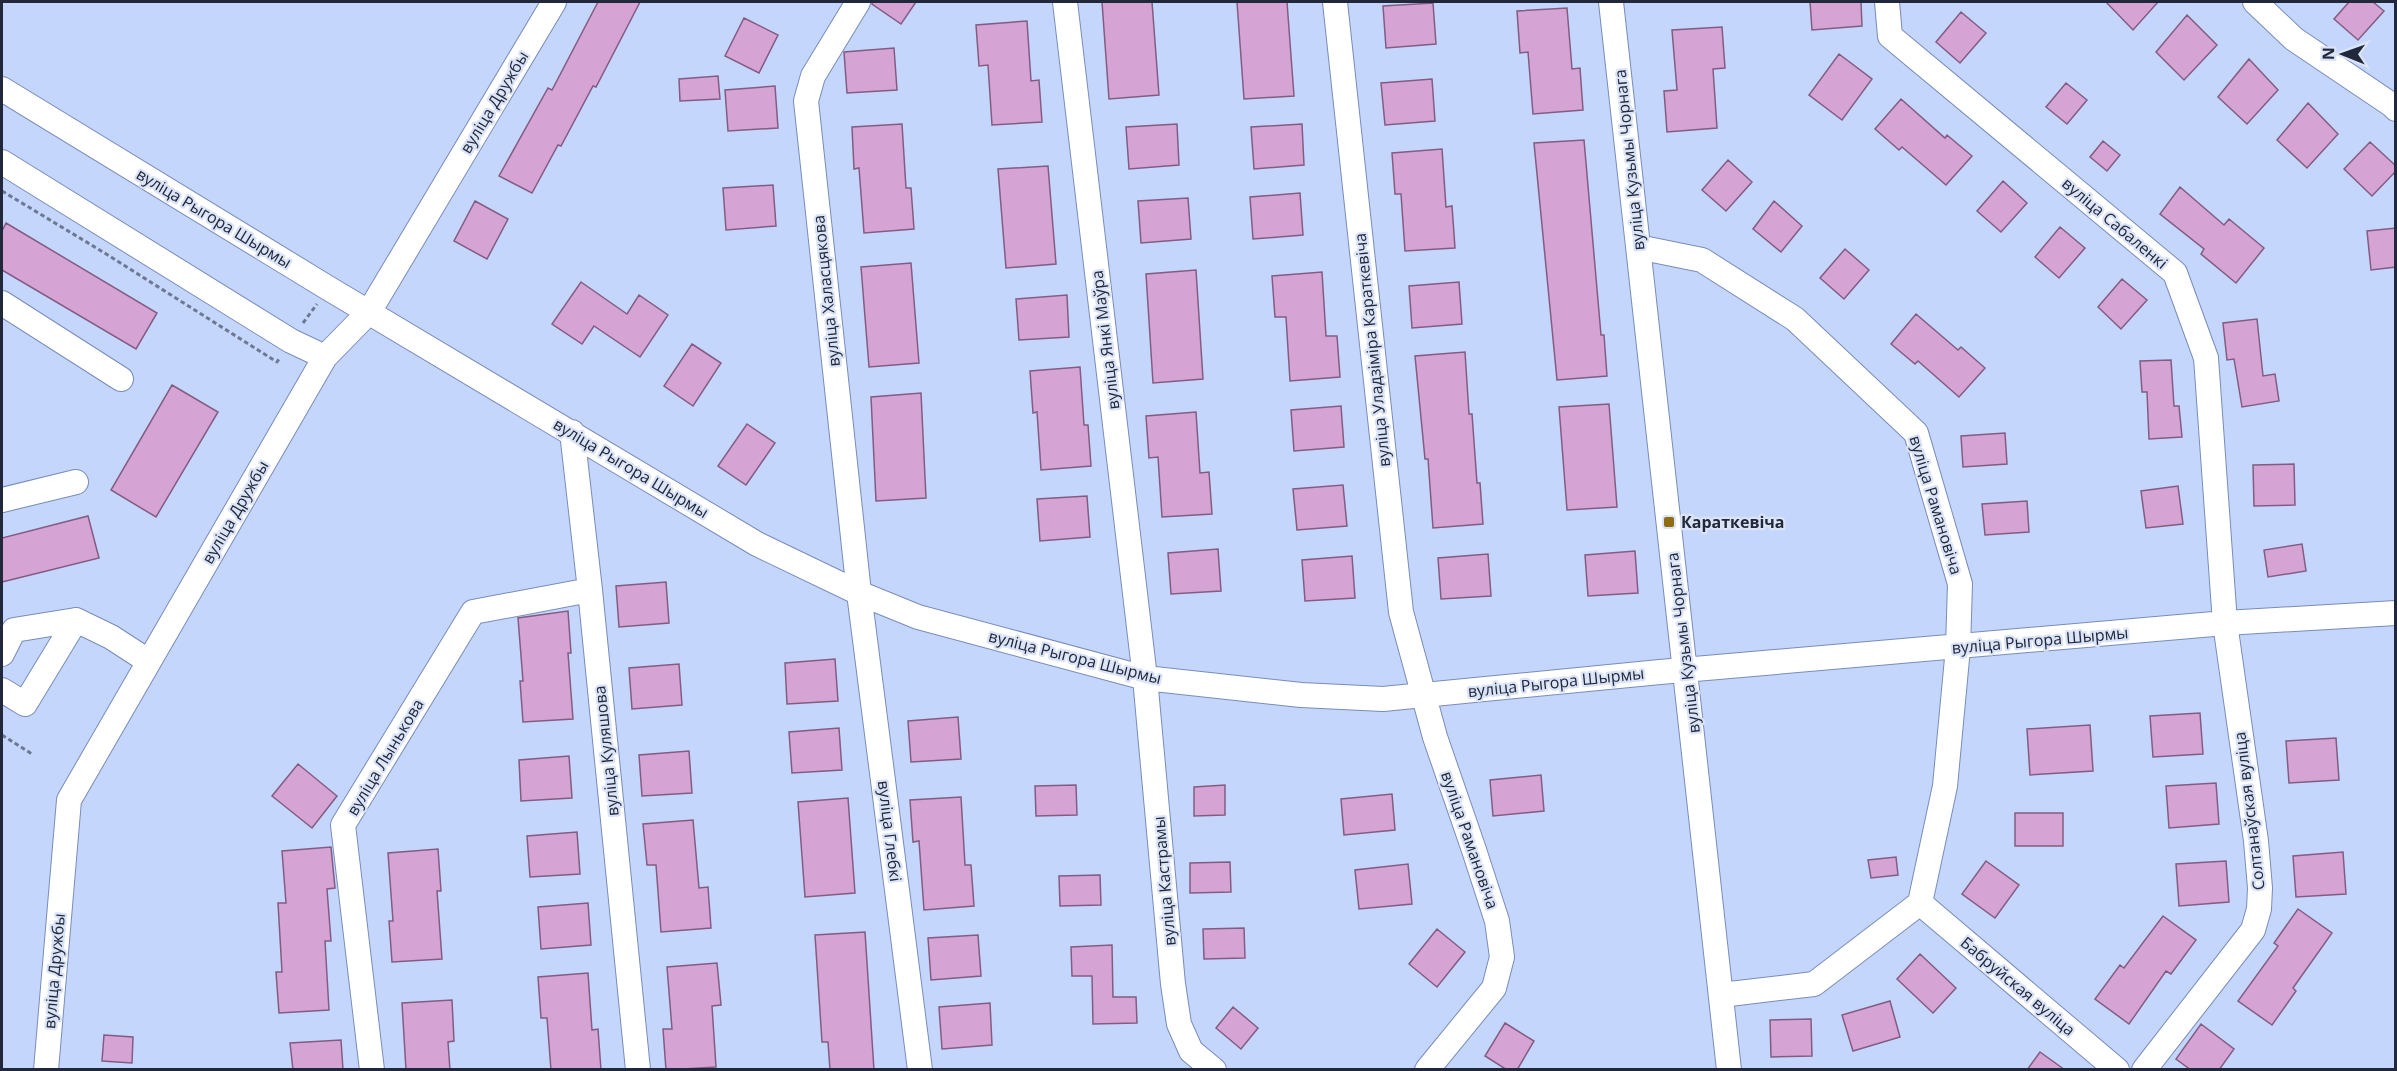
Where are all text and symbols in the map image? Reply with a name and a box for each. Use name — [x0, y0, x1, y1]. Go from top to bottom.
north arrow — [2313, 24, 2373, 84]
street label: вуліца Дружбы — [455, 47, 533, 157]
text: N — [2317, 47, 2339, 60]
street label: вуліца Кузьмы Чорнага — [1609, 68, 1649, 252]
street label: вуліца Рыгора Шырмы — [132, 163, 296, 273]
street label: вуліца Сабаленкі — [2058, 172, 2172, 274]
street label: вуліца Халасцякова — [807, 214, 845, 368]
street label: вуліца Уладзіміра Караткевіча — [1349, 232, 1395, 468]
street label: вуліца Янкі Маўра — [1086, 269, 1124, 411]
street label: вуліца Рыгора Шырмы — [549, 413, 713, 523]
street label: вуліца Рамановіча — [1904, 433, 1968, 577]
street label: вуліца Дружбы — [197, 456, 273, 568]
place label: Караткевіча — [1681, 511, 1785, 533]
marker: Караткевіча — [1662, 515, 1676, 529]
street label: вуліца Кузьмы Чорнага — [1661, 551, 1705, 735]
street label: вуліца Рыгора Шырмы — [1951, 621, 2129, 659]
street label: вуліца Рыгора Шырмы — [986, 625, 1164, 689]
street label: вуліца Рыгора Шырмы — [1467, 662, 1645, 702]
street label: вуліца Куляшова — [588, 685, 624, 817]
street label: вуліца Лынькова — [341, 695, 429, 819]
street label: Солтанаўская вуліца — [2228, 731, 2270, 891]
street label: вуліца Рамановіча — [1436, 768, 1504, 912]
street label: вуліца Глебкі — [873, 779, 907, 883]
street label: вуліца Кастрамы — [1147, 815, 1181, 947]
street label: вуліца Дружбы — [38, 912, 70, 1030]
street label: Бабруйская вуліца — [1956, 932, 2080, 1040]

